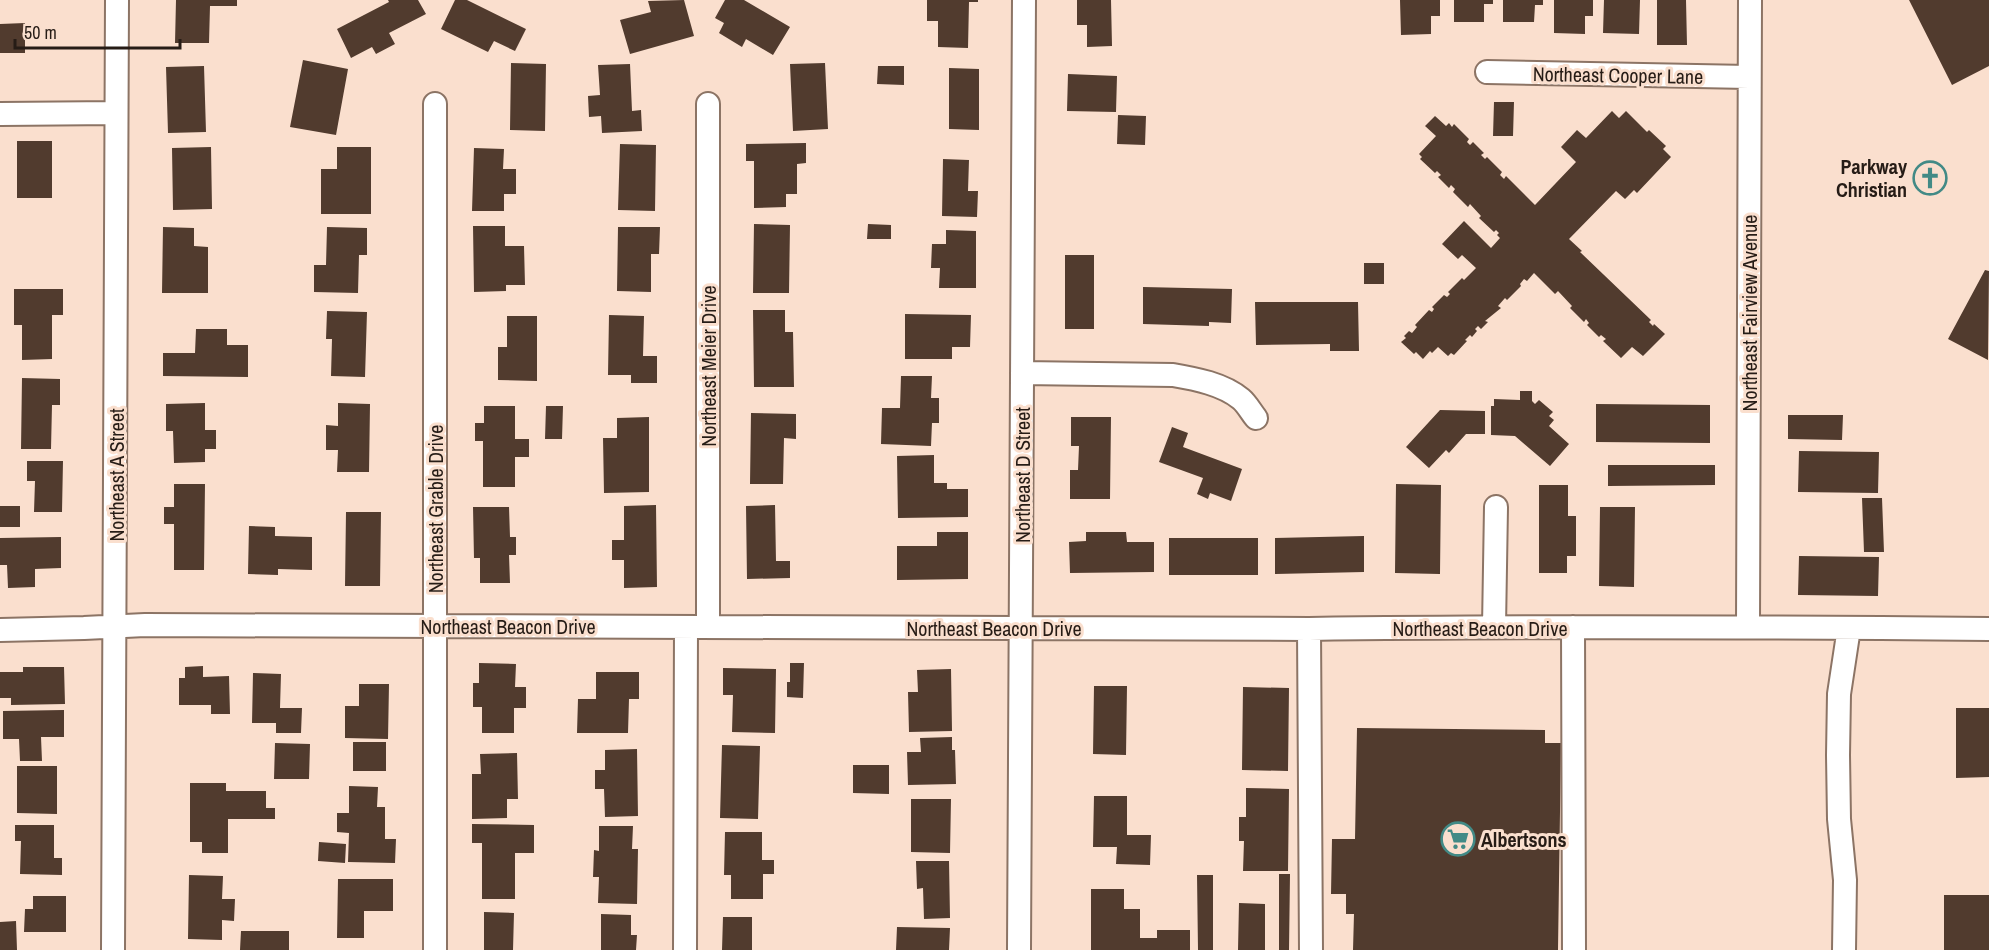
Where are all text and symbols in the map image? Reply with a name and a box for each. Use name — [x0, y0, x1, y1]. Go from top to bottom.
scale bar — [15, 12, 180, 50]
text: 50 m — [24, 20, 57, 45]
street label: Northeast Cooper Lane — [1533, 60, 1703, 90]
place label: Parkway Christian — [1836, 153, 1908, 203]
church icon: Parkway Christian — [1912, 160, 1948, 196]
street label: Northeast Fairview Avenue — [1736, 215, 1763, 411]
street label: Northeast Meier Drive — [695, 285, 722, 447]
street label: Northeast D Street — [1009, 407, 1036, 543]
street label: Northeast A Street — [103, 408, 130, 542]
street label: Northeast Grable Drive — [422, 425, 449, 593]
street label: Northeast Beacon Drive — [420, 613, 596, 640]
street label: Northeast Beacon Drive — [906, 615, 1082, 642]
street label: Northeast Beacon Drive — [1392, 615, 1568, 642]
supermarket icon: Albertsons — [1440, 821, 1476, 857]
place label: Albertsons — [1481, 826, 1567, 853]

